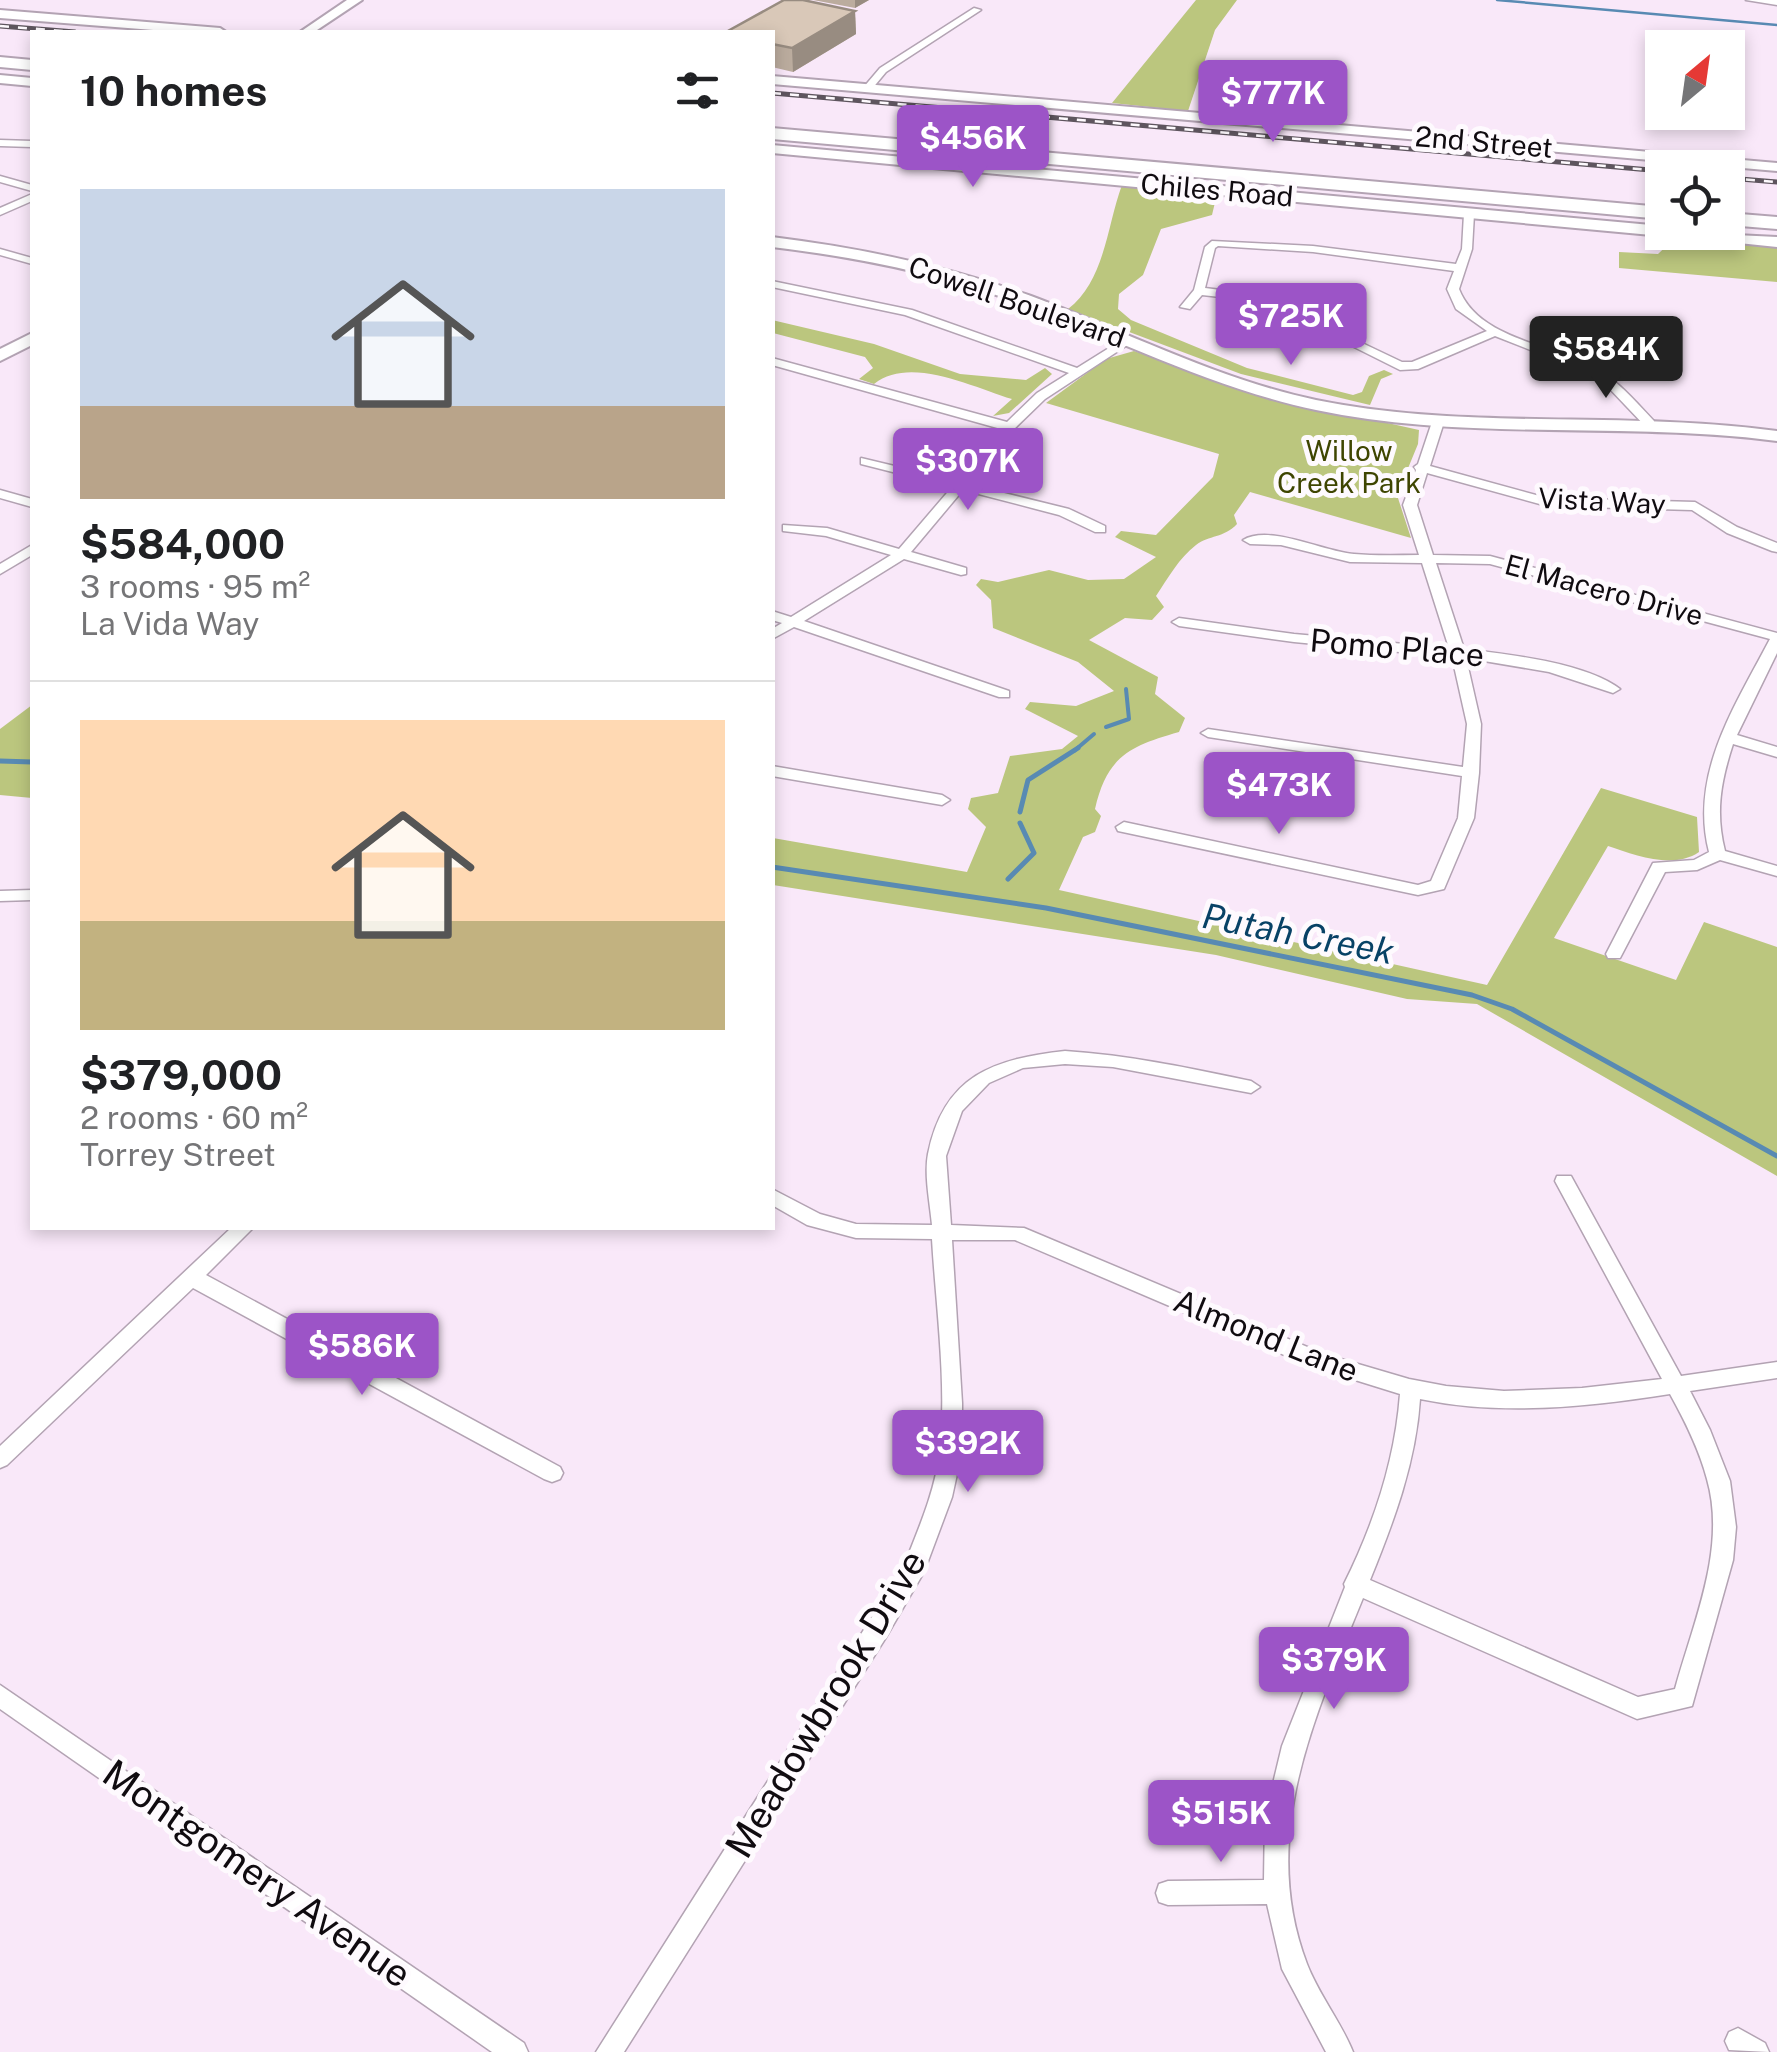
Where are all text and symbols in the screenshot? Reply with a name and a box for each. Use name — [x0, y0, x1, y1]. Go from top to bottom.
north arrow — [1645, 30, 1745, 130]
map controls — [1645, 30, 1745, 250]
pin: $777K — [1203, 60, 1343, 145]
icon: filters — [670, 63, 725, 118]
text: 10 homes — [80, 66, 267, 115]
text: $777K — [1220, 74, 1326, 111]
pin: $456K — [903, 105, 1043, 190]
text: $456K — [919, 119, 1027, 156]
street label: 2nd Street — [1414, 119, 1554, 164]
button: locate — [1645, 150, 1745, 250]
street label: Chiles Road — [1139, 166, 1295, 213]
street label: Cowell Boulevard — [905, 249, 1130, 354]
icon: home — [313, 254, 493, 434]
pin: $725K — [1221, 283, 1361, 368]
text: $725K — [1238, 297, 1344, 334]
pin: $584K — [1536, 316, 1676, 401]
text: $584K — [1552, 330, 1660, 367]
pin: $307K — [898, 428, 1038, 513]
park label: Willow Creek Park — [1277, 434, 1421, 499]
text: $307K — [915, 442, 1021, 479]
street label: Vista Way — [1537, 481, 1667, 520]
text: $584,000 — [80, 519, 285, 568]
street label: El Macero Drive — [1502, 547, 1707, 632]
text: 3 rooms · 95 m² — [80, 568, 310, 605]
text: La Vida Way — [80, 605, 259, 642]
street label: Pomo Place — [1308, 621, 1486, 674]
pin: $473K — [1209, 752, 1349, 837]
text: $473K — [1226, 766, 1332, 803]
icon: home — [313, 785, 493, 965]
water label: Putah Creek — [1199, 895, 1397, 972]
text: $379,000 — [80, 1050, 282, 1099]
text: 2 rooms · 60 m² — [80, 1099, 308, 1136]
text: Torrey Street — [80, 1136, 276, 1173]
street label: Almond Lane — [1169, 1282, 1364, 1389]
pin: $586K — [292, 1313, 432, 1398]
text: $586K — [308, 1327, 416, 1364]
pin: $392K — [898, 1410, 1038, 1495]
text: $392K — [914, 1424, 1022, 1461]
street label: Meadowbrook Drive — [716, 1542, 935, 1866]
pin: $379K — [1264, 1627, 1404, 1712]
text: $379K — [1281, 1641, 1387, 1678]
street label: Montgomery Avenue — [95, 1750, 420, 1997]
pin: $515K — [1151, 1780, 1291, 1865]
text: $515K — [1170, 1794, 1272, 1831]

